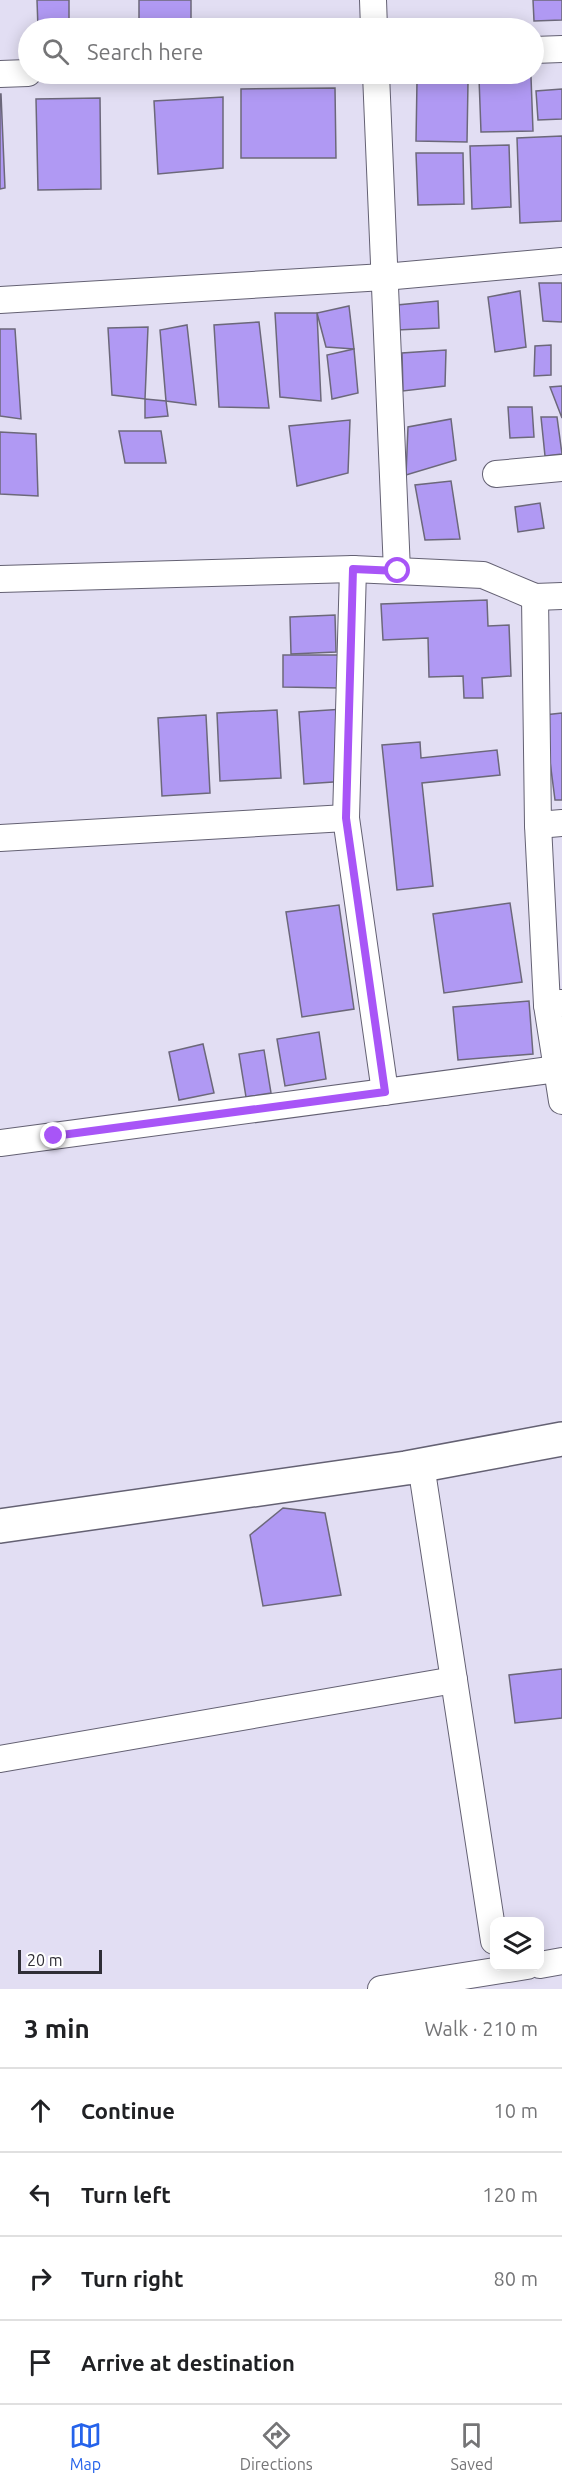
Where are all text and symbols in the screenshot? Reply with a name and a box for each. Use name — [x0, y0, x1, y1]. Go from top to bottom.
search box — [18, 18, 544, 84]
icon: search — [39, 35, 72, 68]
text: Search here — [87, 39, 203, 64]
route start — [384, 557, 410, 583]
route end — [40, 1122, 66, 1148]
map controls — [490, 1917, 544, 1971]
button: layers — [490, 1917, 544, 1971]
scale bar — [18, 1947, 102, 1974]
text: 20 m — [27, 1951, 63, 1969]
text: 3 min — [24, 2014, 90, 2043]
text: Walk · 210 m — [425, 2017, 538, 2040]
icon: ahead — [24, 2094, 57, 2127]
text: Continue — [81, 2098, 175, 2123]
text: 10 m — [494, 2099, 538, 2122]
icon: left — [24, 2178, 57, 2211]
text: Turn left — [81, 2182, 171, 2207]
text: 120 m — [482, 2183, 538, 2206]
icon: right — [24, 2262, 57, 2295]
text: Turn right — [81, 2266, 183, 2291]
text: 80 m — [494, 2267, 538, 2290]
icon: arrive — [24, 2346, 57, 2379]
text: Arrive at destination — [81, 2350, 295, 2375]
tab: Map — [69, 2419, 102, 2473]
tab: Directions — [240, 2419, 313, 2473]
tab: Saved — [451, 2419, 493, 2473]

